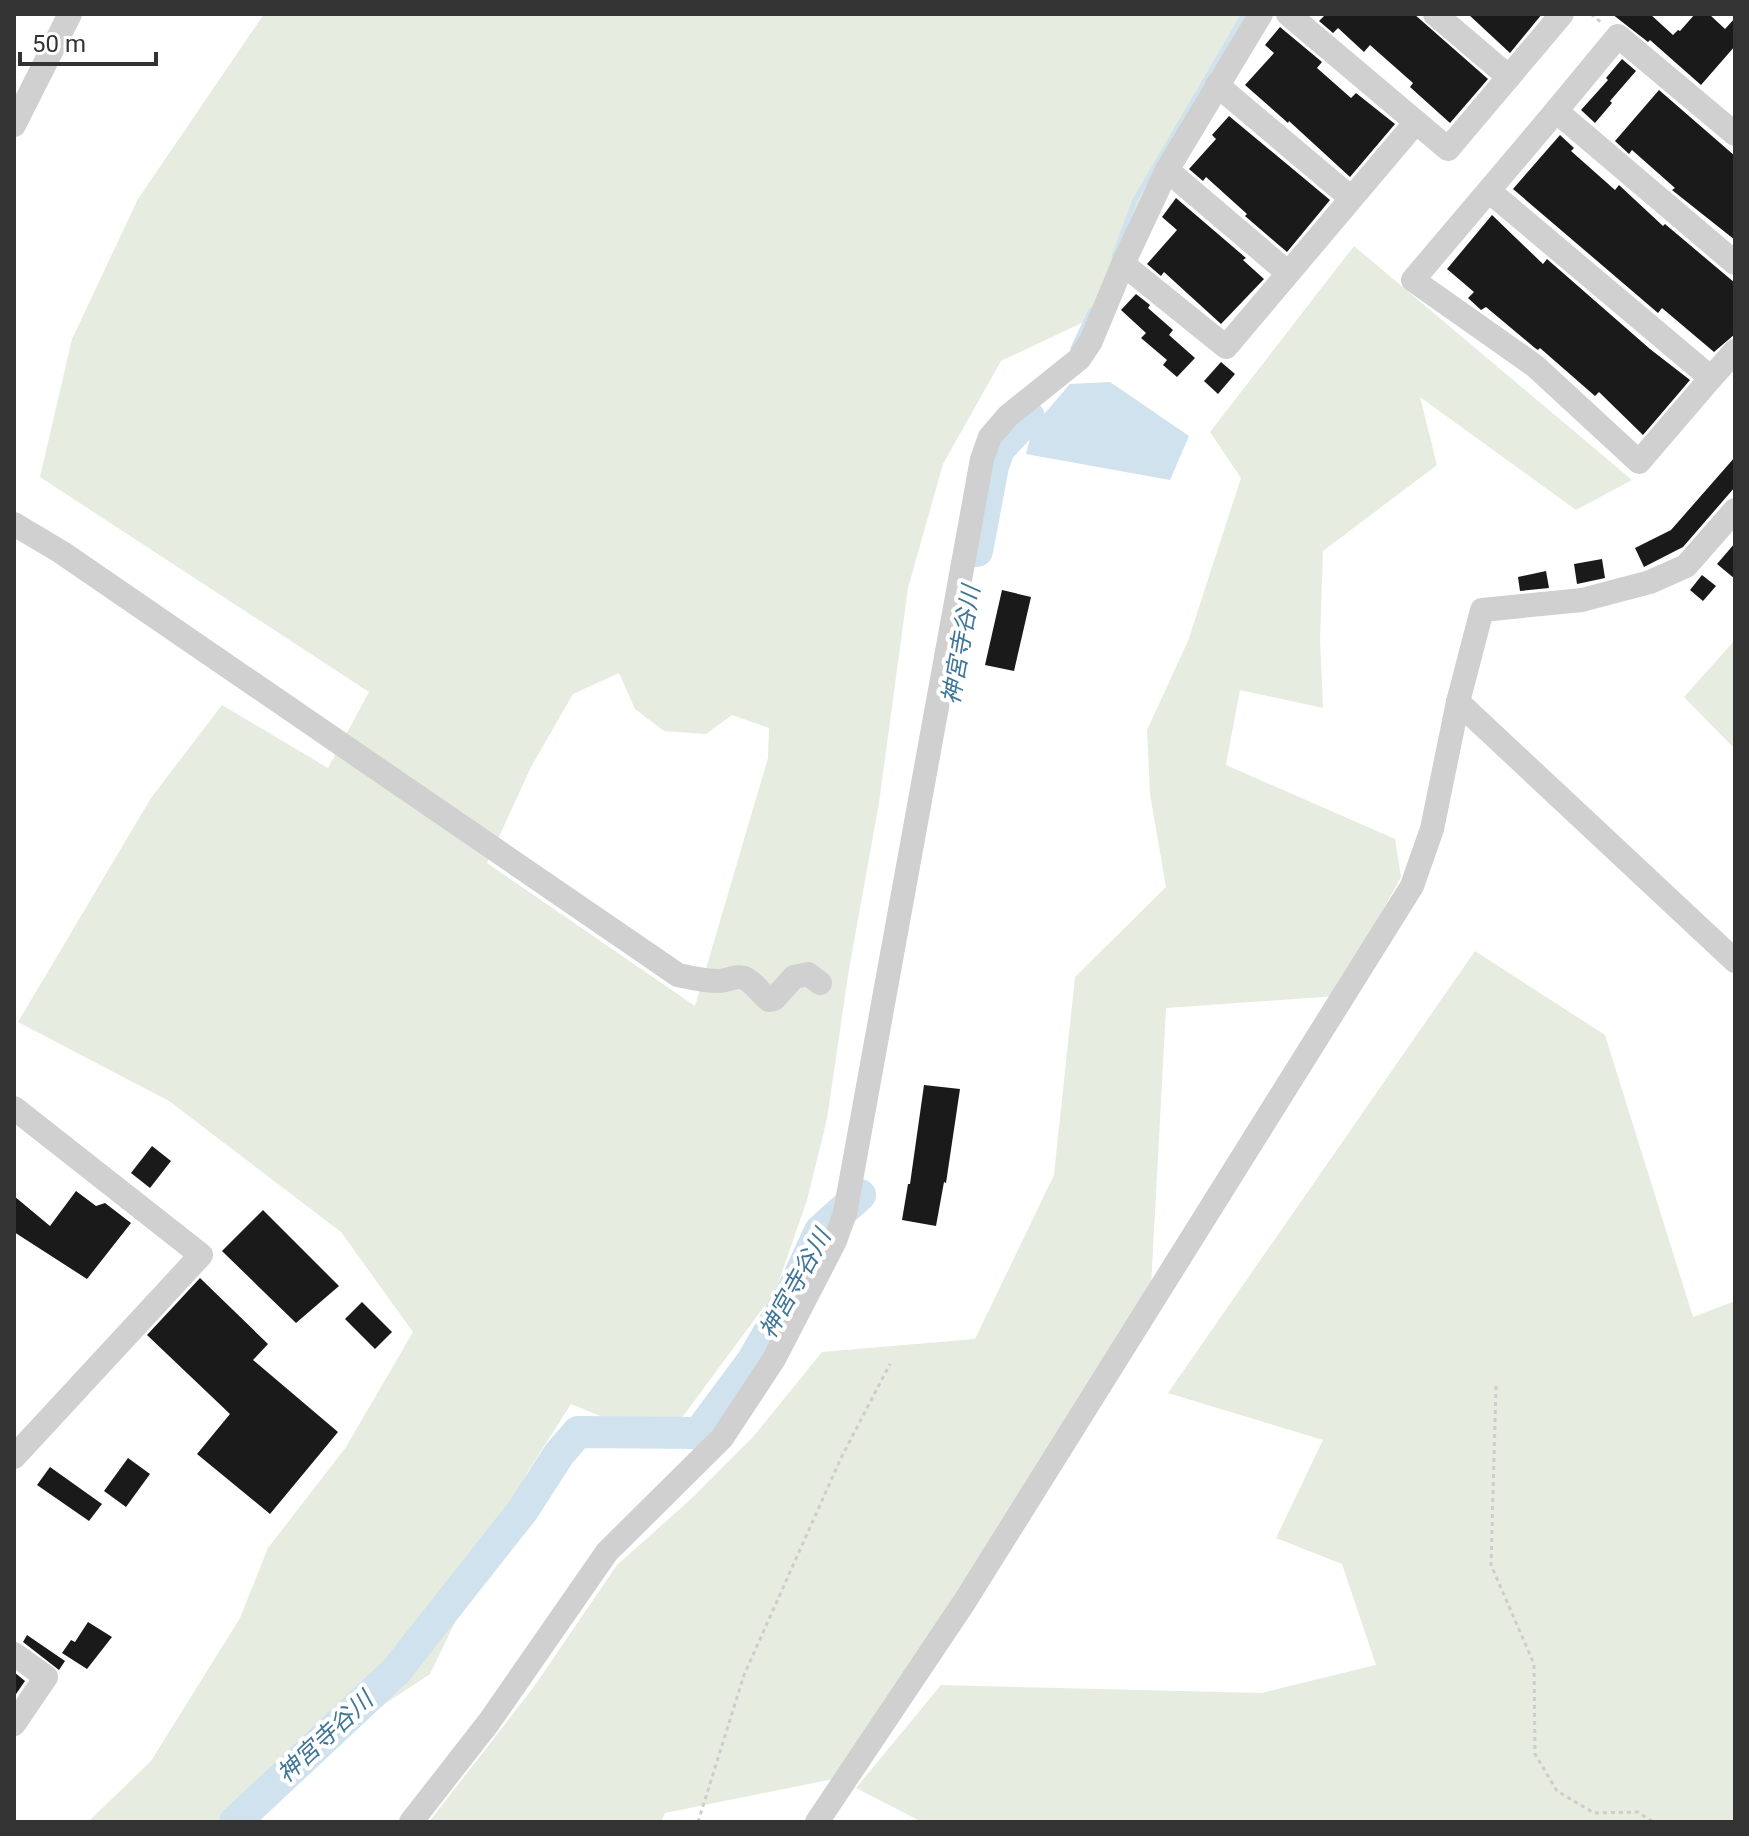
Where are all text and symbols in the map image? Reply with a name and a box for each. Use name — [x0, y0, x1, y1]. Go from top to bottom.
scale bar — [20, 16, 156, 66]
text: 50 m — [32, 30, 86, 58]
water label: 神宮寺谷川 — [937, 581, 986, 707]
water label: 神宮寺谷川 — [754, 1222, 838, 1343]
water label: 神宮寺谷川 — [272, 1684, 381, 1788]

